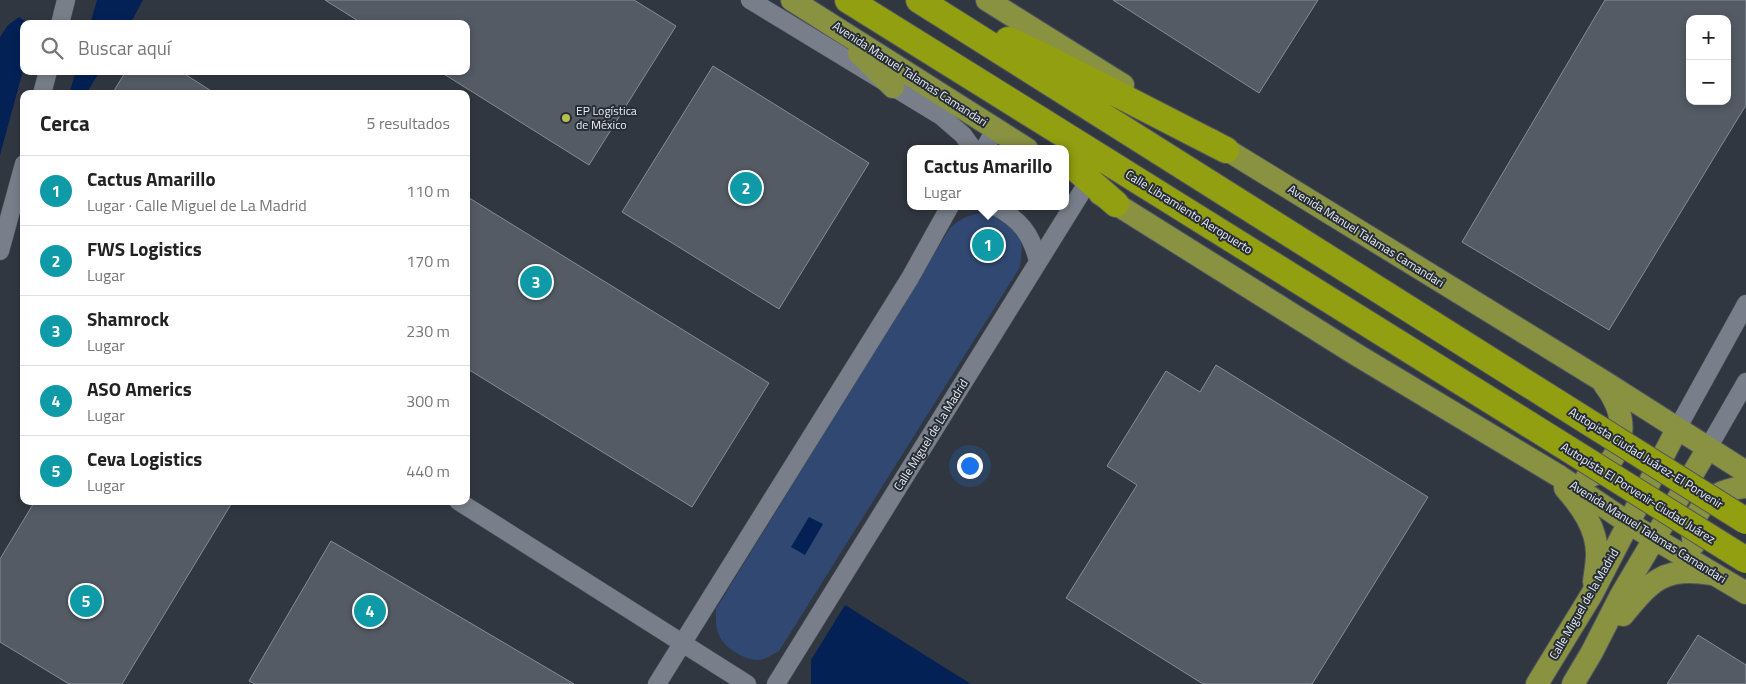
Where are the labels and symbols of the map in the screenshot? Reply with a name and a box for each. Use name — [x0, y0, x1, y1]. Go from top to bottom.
street label: Avenida Manuel Talamas Camandari — [829, 16, 992, 131]
place label: EP Logística de México — [576, 101, 637, 134]
marker: EP Logística de México — [560, 112, 572, 124]
street label: Calle Libramiento Aeropuerto — [1122, 165, 1257, 259]
pin: 2 — [730, 169, 762, 207]
street label: Avenida Manuel Talamas Camandari — [1284, 179, 1448, 292]
pin: 1 — [972, 226, 1004, 264]
pin: 3 — [520, 263, 552, 301]
street label: Calle Miguel de La Madrid — [888, 375, 973, 494]
street label: Autopista Ciudad Juárez-El Porvenir — [1565, 402, 1727, 513]
street label: Autopista El Porvenir-Ciudad Juárez — [1557, 437, 1719, 548]
your location — [957, 453, 983, 479]
street label: Avenida Manuel Talamas Camandari — [1566, 475, 1730, 588]
street label: Calle Miguel de la Madrid — [1544, 545, 1623, 663]
pin: 5 — [70, 582, 102, 620]
pin: 4 — [354, 592, 386, 630]

